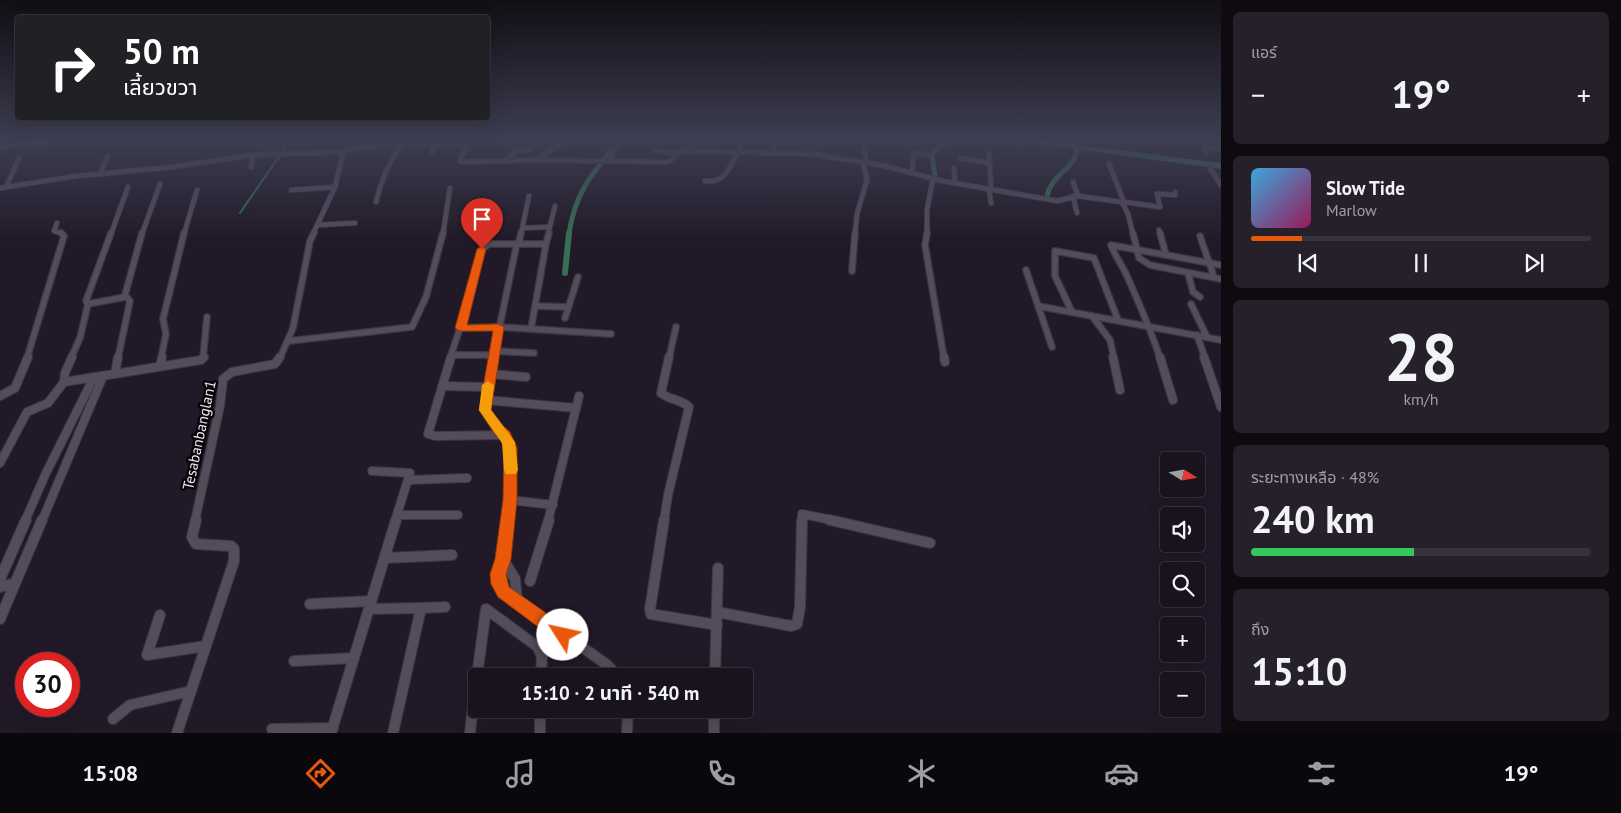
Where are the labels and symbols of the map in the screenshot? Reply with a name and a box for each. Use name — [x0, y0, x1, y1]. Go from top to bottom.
pin — [461, 198, 503, 249]
street label: Tesabanbanglan1 — [178, 378, 220, 492]
north arrow — [1160, 452, 1205, 498]
position arrow — [536, 608, 588, 660]
speed limit sign: 30 — [15, 652, 80, 717]

